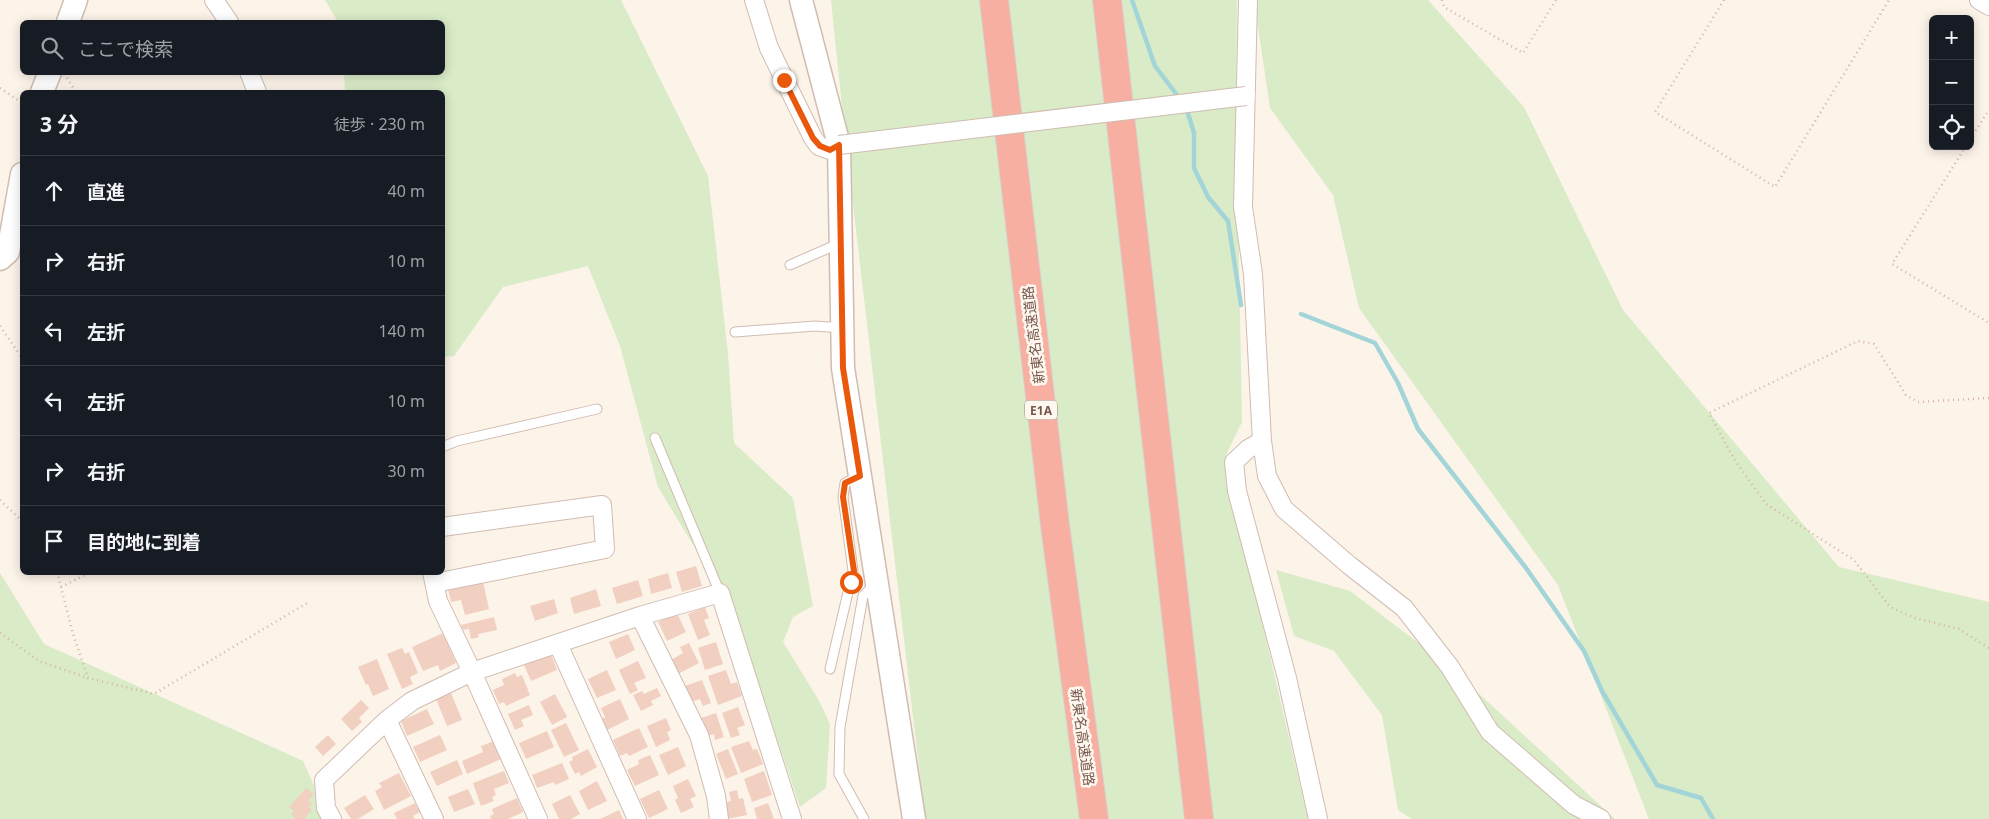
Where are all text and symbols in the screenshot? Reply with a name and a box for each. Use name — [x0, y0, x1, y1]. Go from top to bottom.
map controls — [1929, 15, 1974, 150]
button: + — [1929, 15, 1974, 60]
search box — [20, 20, 445, 75]
icon: search — [38, 34, 66, 62]
text: ここで検索 — [78, 36, 173, 62]
button: − — [1929, 60, 1974, 105]
route end — [773, 69, 796, 92]
button: locate — [1929, 105, 1974, 150]
text: 3 分 — [40, 110, 78, 138]
text: 徒歩 · 230 m — [334, 113, 425, 135]
icon: ahead — [40, 177, 68, 205]
text: 直進 — [87, 179, 125, 205]
text: 40 m — [388, 180, 425, 202]
icon: right — [40, 247, 68, 275]
text: 右折 — [87, 249, 125, 275]
text: 10 m — [388, 250, 425, 272]
street label: 新東名高速道路 — [1018, 285, 1048, 385]
icon: left — [40, 317, 68, 345]
text: 左折 — [87, 319, 125, 345]
text: 140 m — [378, 320, 425, 342]
icon: left — [40, 387, 68, 415]
text: 左折 — [87, 389, 125, 415]
text: 10 m — [388, 390, 425, 412]
road number: E1A — [1025, 400, 1057, 420]
icon: right — [40, 457, 68, 485]
text: 右折 — [87, 459, 125, 485]
text: 30 m — [388, 460, 425, 482]
icon: arrive — [40, 527, 68, 555]
text: 目的地に到着 — [87, 529, 201, 555]
route start — [840, 571, 863, 594]
street label: 新東名高速道路 — [1067, 687, 1099, 787]

